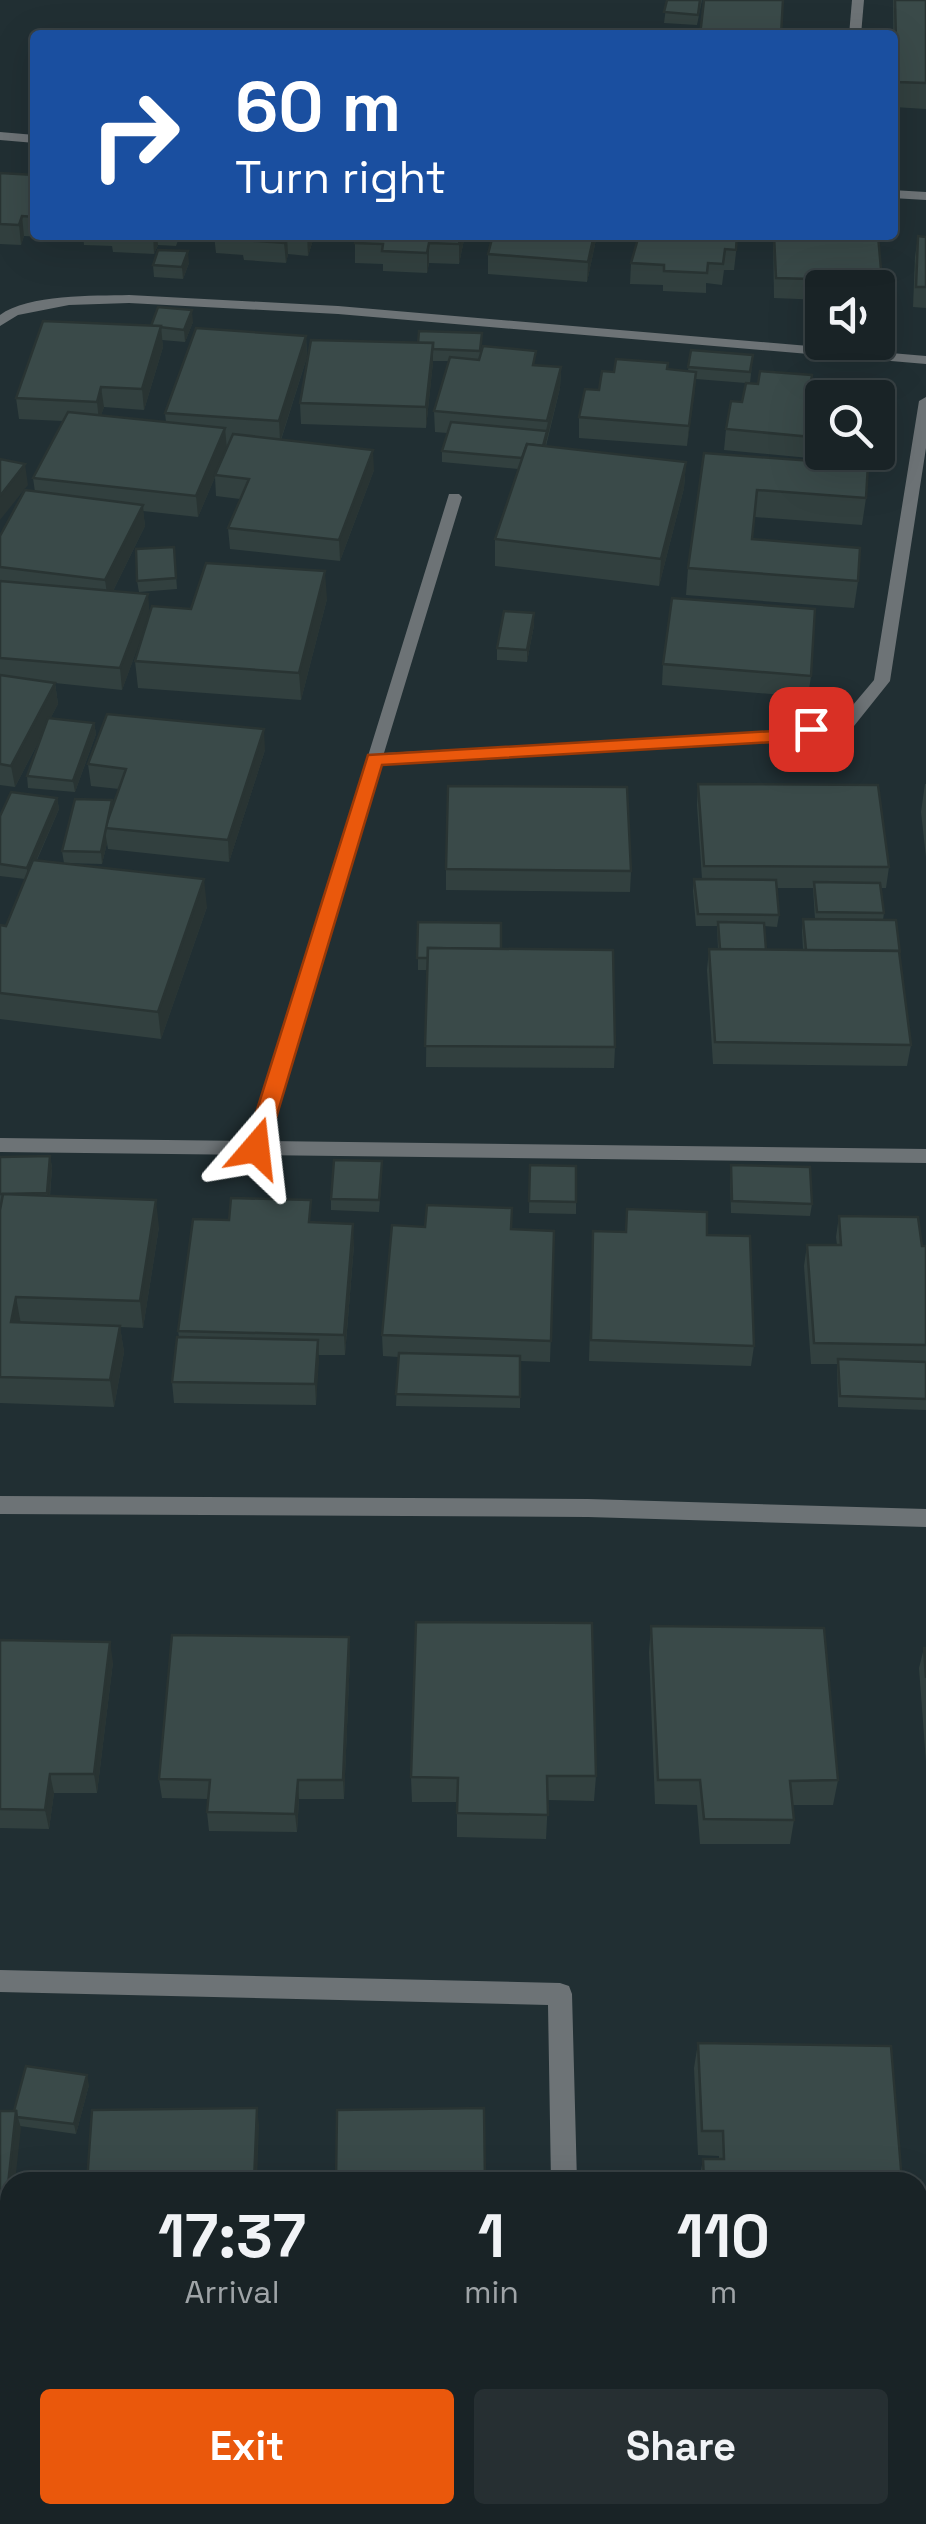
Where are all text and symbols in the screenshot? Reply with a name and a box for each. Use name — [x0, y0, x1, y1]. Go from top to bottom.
text: 60 m — [235, 62, 401, 151]
icon: right — [70, 70, 200, 200]
text: Turn right — [235, 149, 446, 206]
map controls — [805, 270, 895, 470]
button: sound — [805, 270, 895, 360]
button: search — [805, 380, 895, 470]
pin — [769, 687, 854, 772]
icon: arrive — [784, 702, 839, 757]
position arrow — [204, 1096, 308, 1200]
text: 17:37 — [158, 2198, 306, 2275]
text: 1 — [478, 2198, 505, 2275]
text: 110 — [677, 2198, 770, 2275]
text: Arrival — [184, 2272, 280, 2312]
text: min — [464, 2272, 519, 2312]
text: m — [710, 2272, 737, 2312]
button: Exit — [40, 2389, 454, 2504]
button: Share — [474, 2389, 888, 2504]

